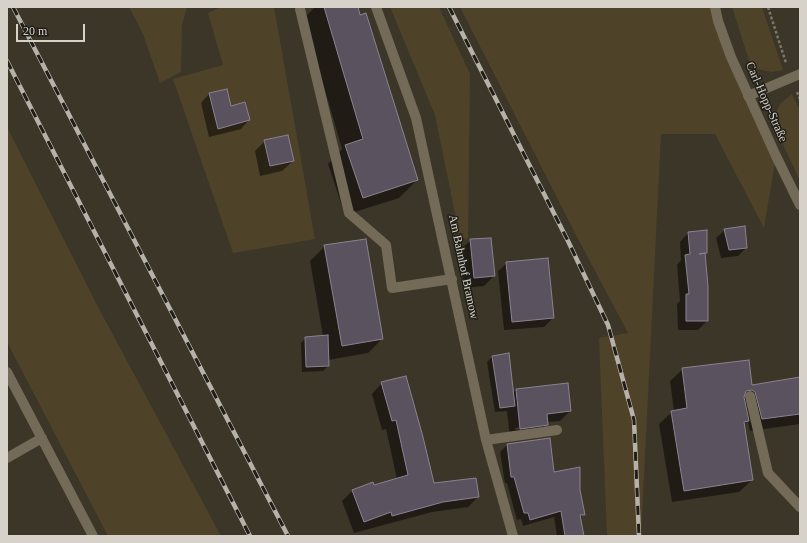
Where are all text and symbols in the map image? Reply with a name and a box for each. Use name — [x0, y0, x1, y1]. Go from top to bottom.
scale bar — [18, 16, 87, 42]
text: 20 m — [23, 24, 47, 38]
street label: Carl-Hopp-Straße — [742, 60, 790, 144]
street label: Am Bahnhof Bramow — [445, 213, 481, 321]

